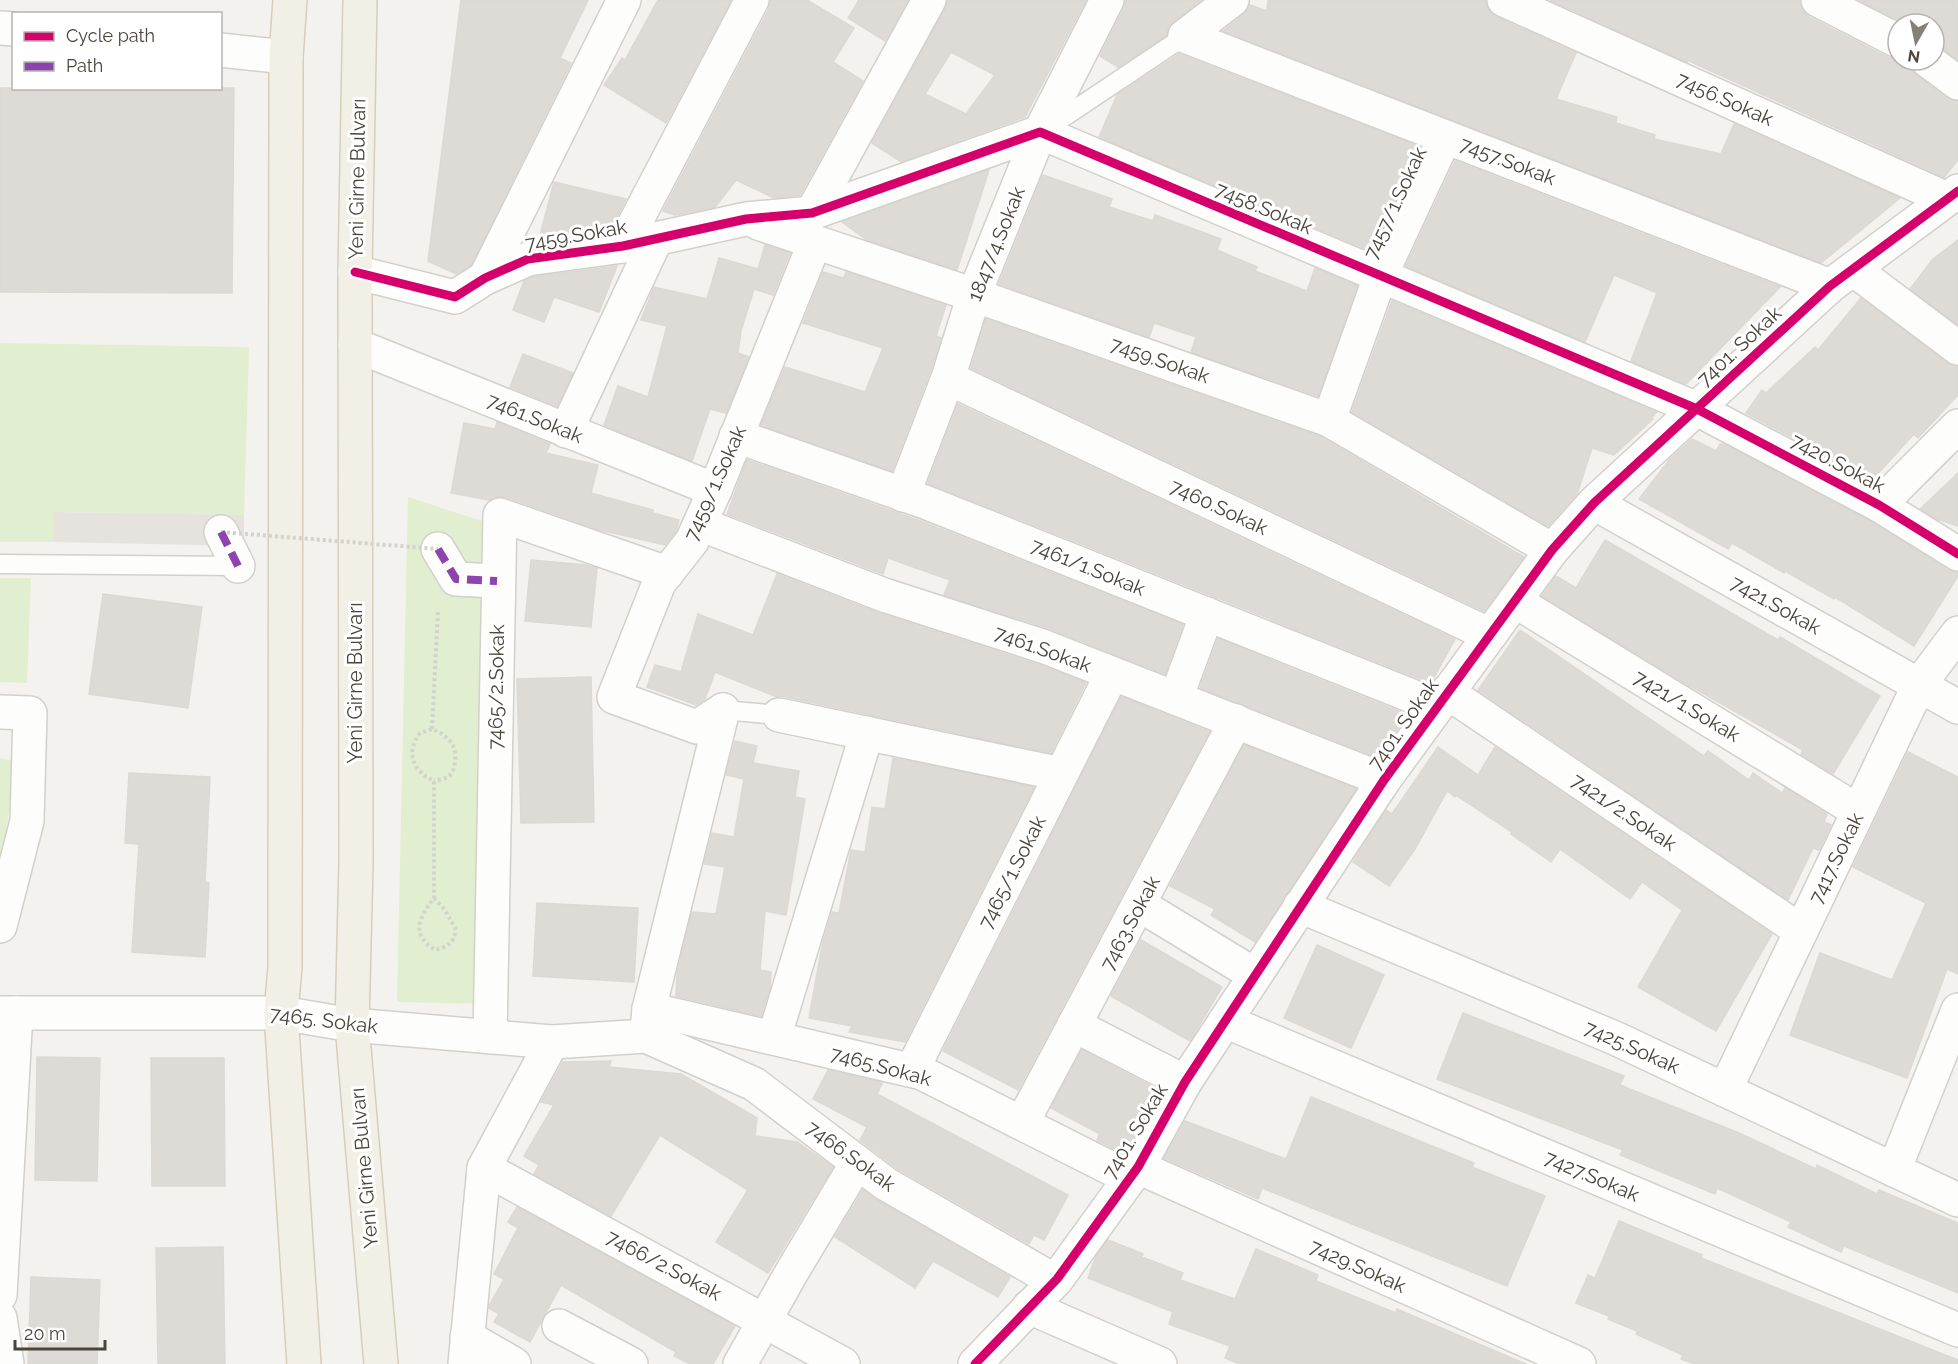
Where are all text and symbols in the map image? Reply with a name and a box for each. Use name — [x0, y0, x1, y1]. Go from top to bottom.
legend — [12, 12, 222, 90]
north arrow — [1886, 12, 1946, 72]
text: Cycle path — [66, 25, 155, 46]
text: N — [1906, 46, 1921, 67]
text: Path — [66, 55, 103, 76]
street label: 7456.Sokak — [1673, 67, 1777, 131]
street label: Yeni Girne Bulvarı — [344, 98, 370, 260]
street label: 7457.Sokak — [1457, 132, 1560, 190]
street label: 7457/1.Sokak — [1359, 143, 1432, 263]
street label: 7458.Sokak — [1212, 177, 1317, 239]
street label: 1847/4.Sokak — [962, 183, 1030, 305]
street label: 7459.Sokak — [523, 214, 629, 256]
street label: 7401. Sokak — [1692, 301, 1786, 391]
street label: 7459.Sokak — [1107, 332, 1213, 388]
street label: 7461.Sokak — [484, 388, 587, 448]
street label: 7459/1.Sokak — [679, 421, 751, 544]
street label: 7420.Sokak — [1787, 428, 1890, 498]
street label: 7460.Sokak — [1166, 474, 1272, 540]
street label: 7461/1.Sokak — [1027, 533, 1149, 601]
street label: 7421.Sokak — [1727, 570, 1826, 640]
street label: Yeni Girne Bulvarı — [343, 602, 367, 764]
street label: 7461.Sokak — [991, 620, 1095, 678]
street label: 7465/2.Sokak — [483, 624, 509, 750]
street label: 7421/1.Sokak — [1630, 665, 1745, 747]
street label: 7401. Sokak — [1363, 673, 1444, 774]
street label: 7421/2.Sokak — [1567, 768, 1681, 856]
street label: 7417.Sokak — [1804, 808, 1869, 907]
street label: 7465/1.Sokak — [973, 811, 1051, 933]
street label: 7463.Sokak — [1095, 871, 1165, 974]
street label: 7465. Sokak — [269, 1001, 380, 1039]
street label: 7425.Sokak — [1581, 1015, 1684, 1079]
street label: 7465.Sokak — [828, 1041, 934, 1091]
street label: 7401. Sokak — [1097, 1079, 1173, 1183]
street label: Yeni Girne Bulvarı — [345, 1087, 383, 1249]
street label: 7466.Sokak — [802, 1116, 901, 1197]
street label: 7427.Sokak — [1541, 1145, 1643, 1207]
street label: 7466/2.Sokak — [602, 1225, 726, 1306]
street label: 7429.Sokak — [1306, 1234, 1410, 1298]
scale bar — [15, 1313, 105, 1351]
text: 20 m — [24, 1323, 66, 1344]

